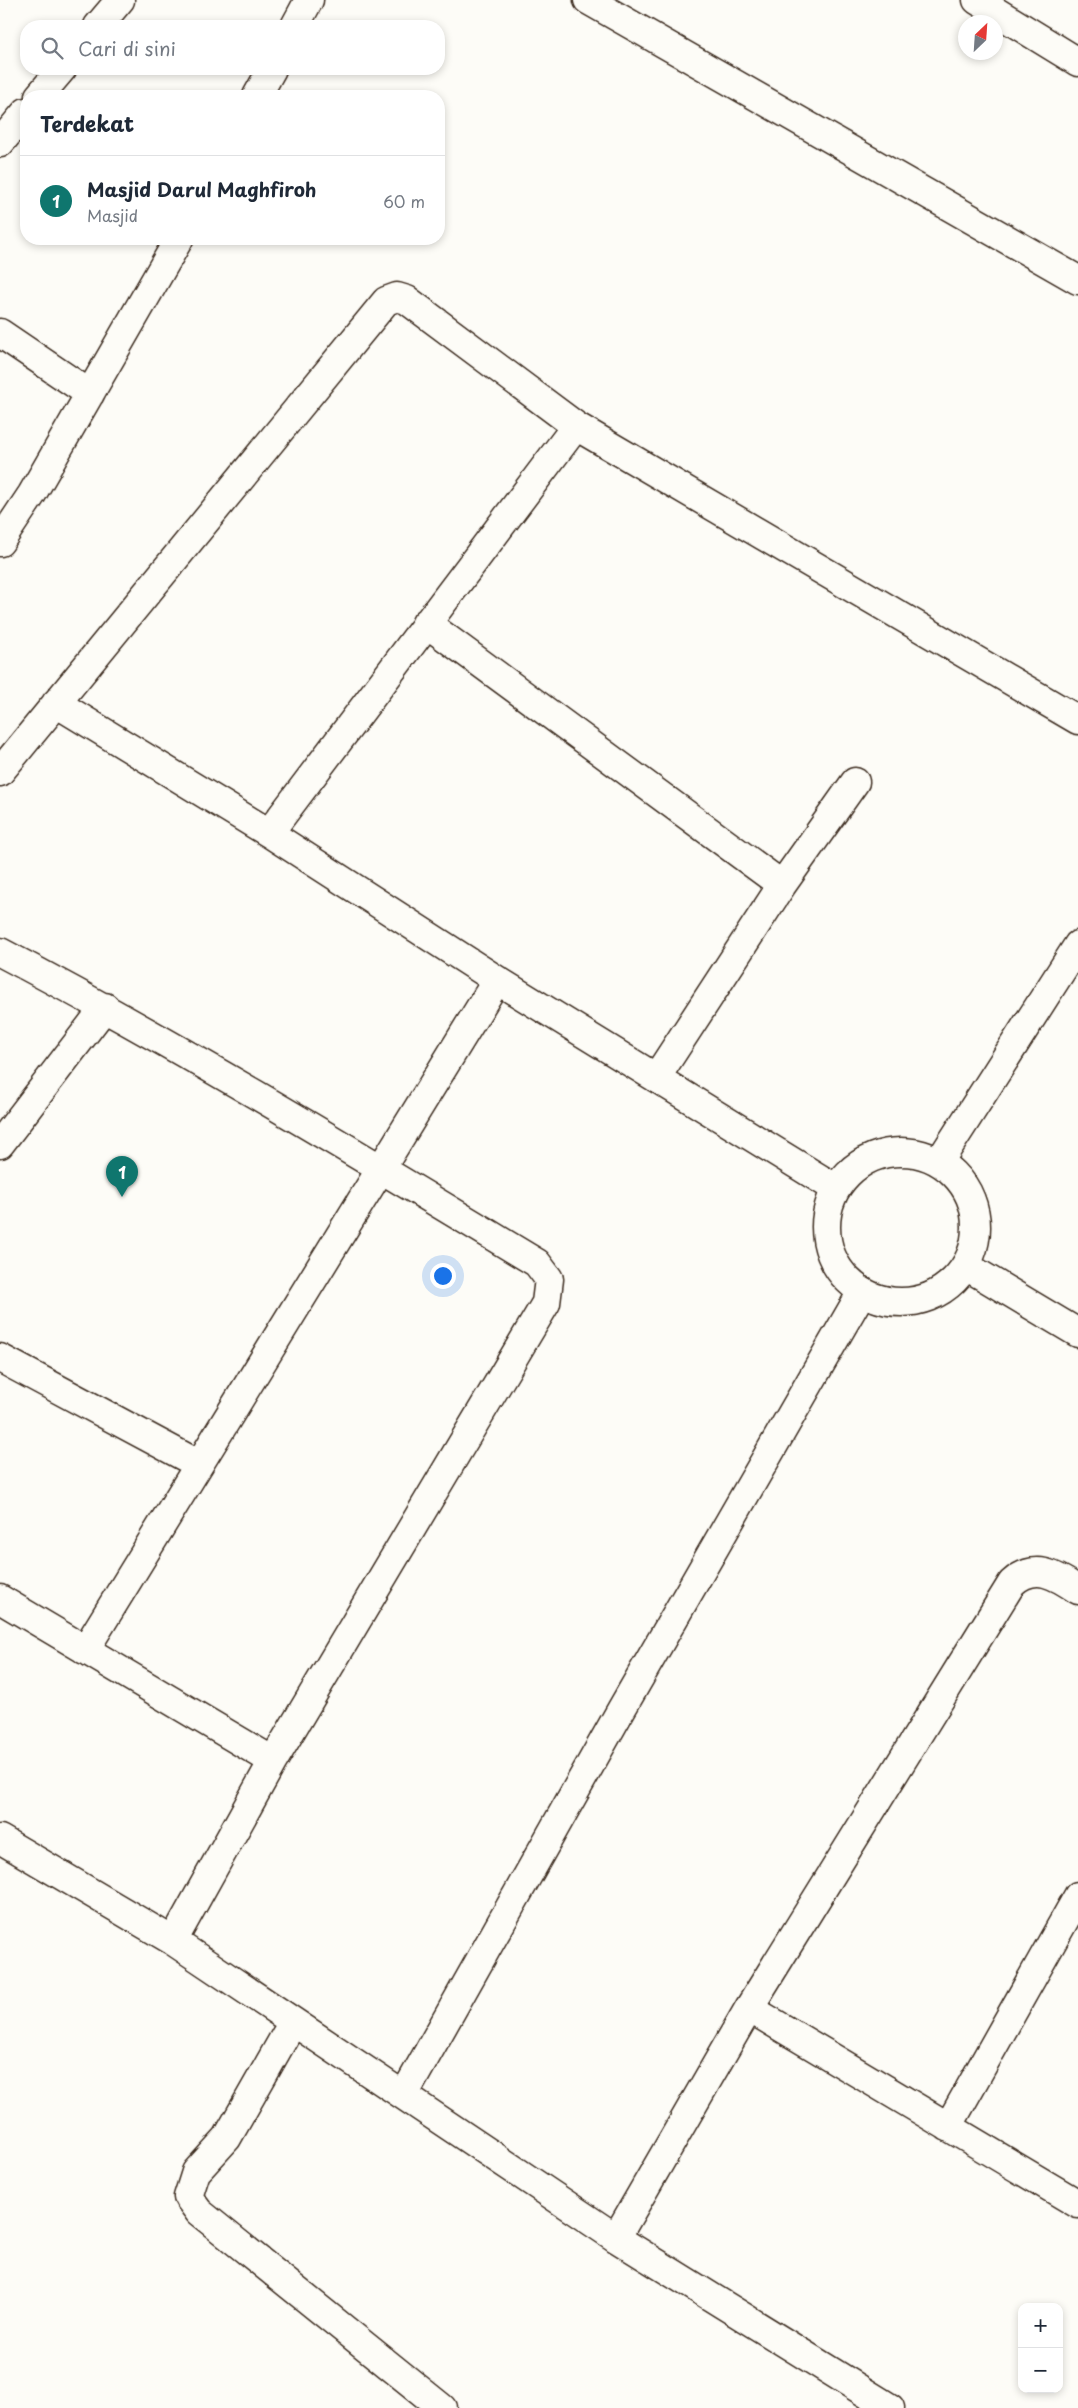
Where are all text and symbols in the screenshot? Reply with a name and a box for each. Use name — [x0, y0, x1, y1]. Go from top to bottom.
north arrow — [958, 15, 1003, 60]
search box — [20, 20, 445, 75]
icon: search — [38, 34, 66, 62]
text: Cari di sini — [78, 34, 176, 62]
text: Terdekat — [40, 107, 134, 139]
text: Masjid Darul Maghfiroh — [87, 175, 317, 203]
text: 1 — [52, 189, 60, 213]
text: 60 m — [383, 189, 425, 213]
text: Masjid — [87, 203, 138, 227]
pin: 1 — [106, 1156, 138, 1197]
your location — [430, 1263, 456, 1289]
map controls — [1018, 2303, 1063, 2393]
button: + — [1018, 2303, 1063, 2348]
button: − — [1018, 2348, 1063, 2393]

